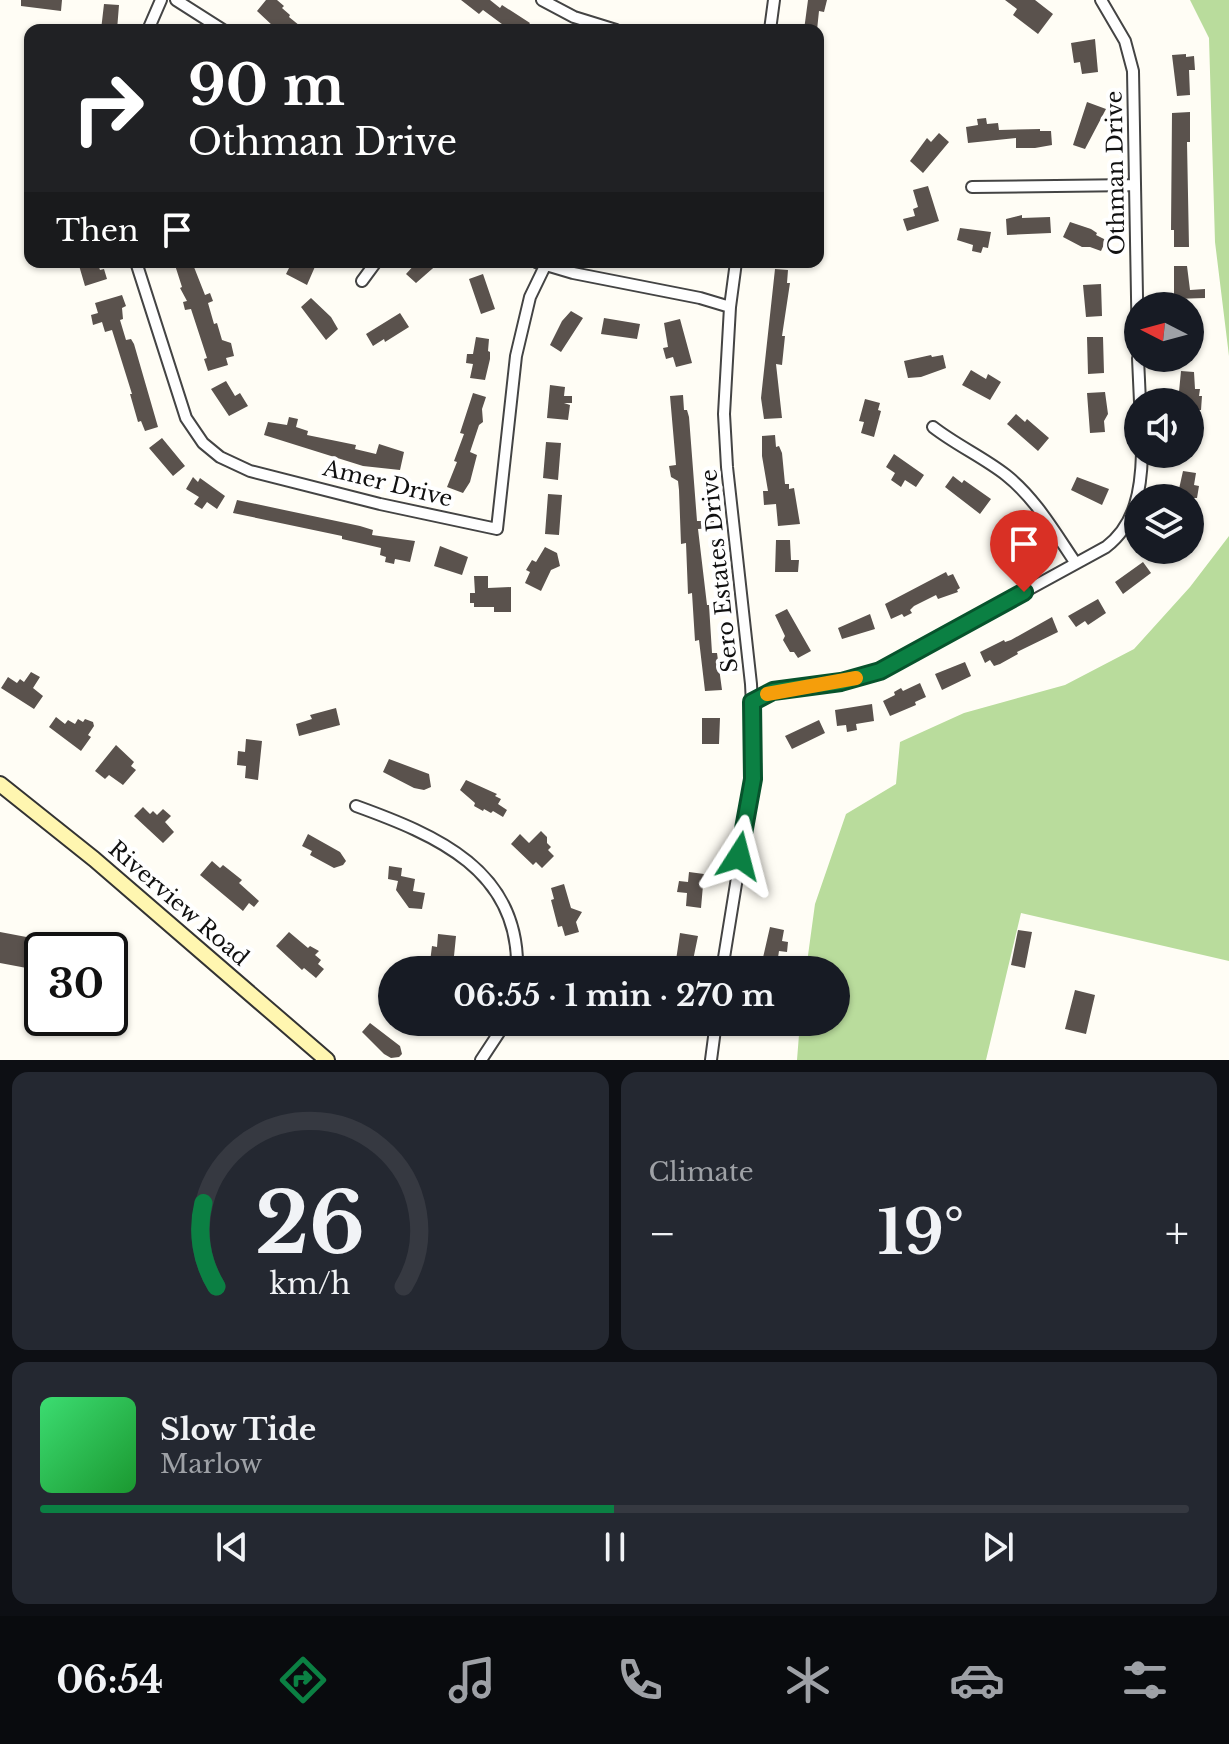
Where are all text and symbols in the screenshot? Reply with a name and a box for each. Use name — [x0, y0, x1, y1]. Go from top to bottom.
text: 90 m — [188, 51, 345, 120]
icon: right — [56, 56, 160, 160]
street label: Othman Drive — [1101, 91, 1130, 255]
text: Othman Drive — [188, 120, 457, 165]
icon: arrive — [155, 208, 199, 252]
text: Then — [56, 212, 139, 249]
north arrow — [1124, 292, 1204, 372]
map controls — [1124, 292, 1204, 564]
button: sound — [1124, 388, 1204, 468]
street label: Amer Drive — [319, 454, 455, 513]
street label: Sero Estates Drive — [695, 468, 744, 674]
button: layers — [1124, 484, 1204, 564]
pin — [990, 510, 1058, 592]
icon: arrive — [1002, 522, 1046, 566]
position arrow — [697, 814, 781, 898]
street label: Riverview Road — [103, 835, 254, 972]
speed limit sign: 30 — [24, 932, 128, 1036]
text: 06:55 · 1 min · 270 m — [453, 977, 775, 1014]
text: Climate — [649, 1156, 754, 1188]
text: 26 — [255, 1172, 365, 1275]
text: 19° — [877, 1196, 964, 1270]
text: − — [649, 1206, 676, 1261]
text: + — [1165, 1206, 1189, 1261]
text: km/h — [270, 1266, 351, 1302]
text: Slow Tide — [160, 1411, 316, 1448]
text: Marlow — [160, 1448, 262, 1480]
icon: previous — [210, 1525, 254, 1569]
icon: pause — [593, 1525, 637, 1569]
icon: next — [976, 1525, 1020, 1569]
icon: directions — [275, 1652, 331, 1708]
icon: music — [444, 1652, 500, 1708]
icon: phone — [612, 1652, 668, 1708]
icon: climate — [780, 1652, 836, 1708]
icon: car — [949, 1652, 1005, 1708]
icon: filters — [1117, 1652, 1173, 1708]
text: 06:54 — [56, 1658, 163, 1703]

